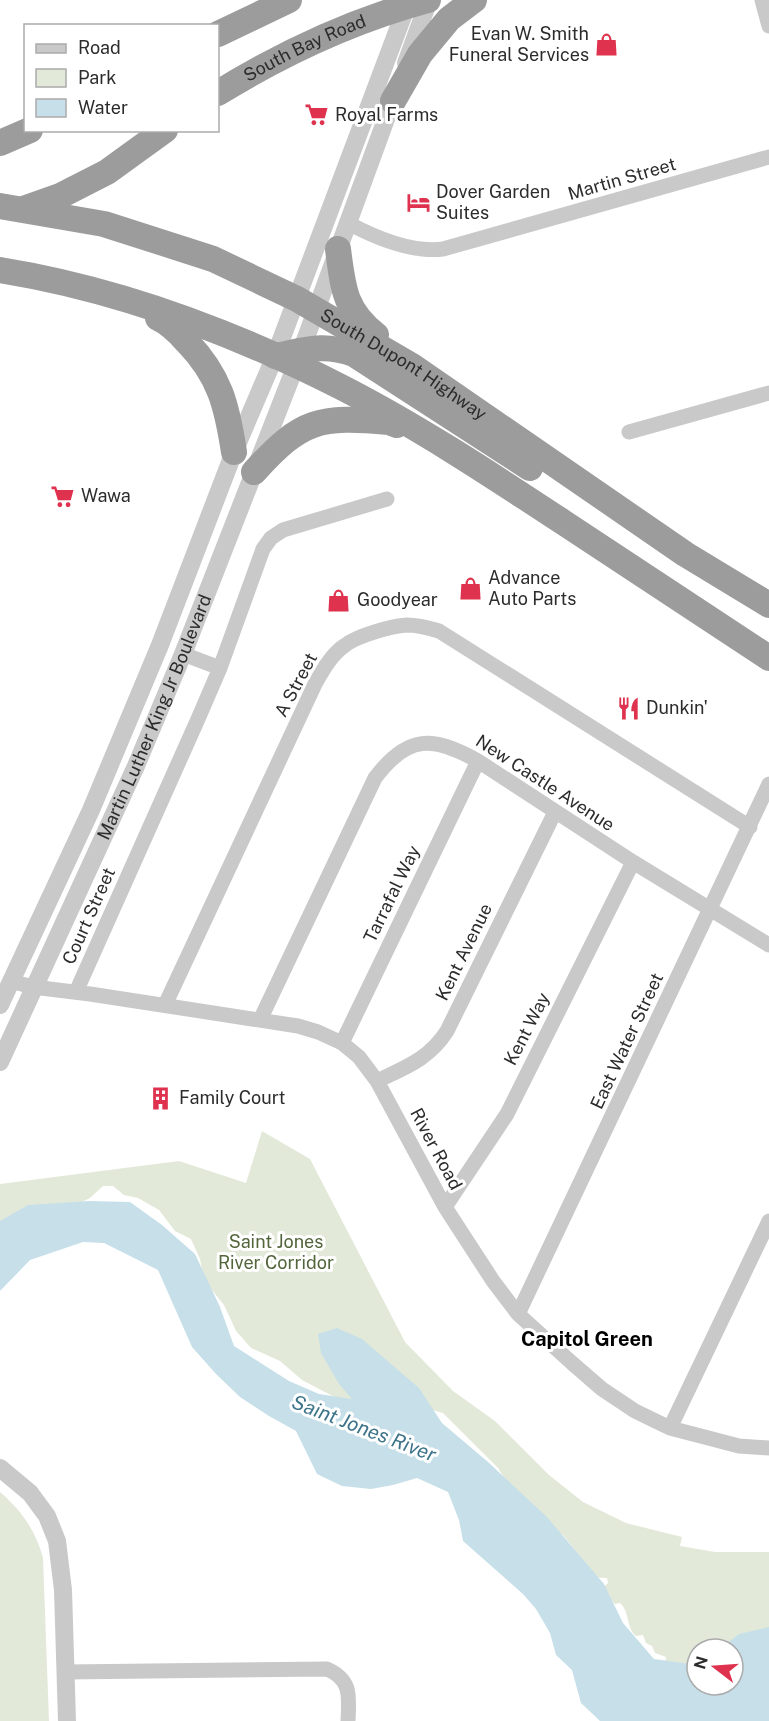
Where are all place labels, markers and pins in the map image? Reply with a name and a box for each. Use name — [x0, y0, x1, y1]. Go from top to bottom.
place label: Evan W. Smith Funeral Services — [449, 23, 589, 65]
shop icon: Evan W. Smith Funeral Services — [594, 31, 620, 57]
supermarket icon: Royal Farms — [304, 102, 330, 128]
place label: Royal Farms — [335, 104, 438, 125]
place label: Dover Garden Suites — [436, 181, 550, 223]
hotel icon: Dover Garden Suites — [405, 189, 431, 215]
supermarket icon: Wawa — [50, 483, 76, 509]
place label: Wawa — [81, 485, 131, 506]
place label: Advance Auto Parts — [488, 567, 576, 609]
shop icon: Advance Auto Parts — [457, 575, 483, 601]
shop icon: Goodyear — [326, 587, 352, 613]
place label: Goodyear — [357, 589, 438, 610]
restaurant icon: Dunkin' — [615, 695, 641, 721]
place label: Dunkin' — [646, 697, 708, 718]
building icon: Family Court — [148, 1085, 174, 1111]
place label: Family Court — [179, 1087, 286, 1108]

